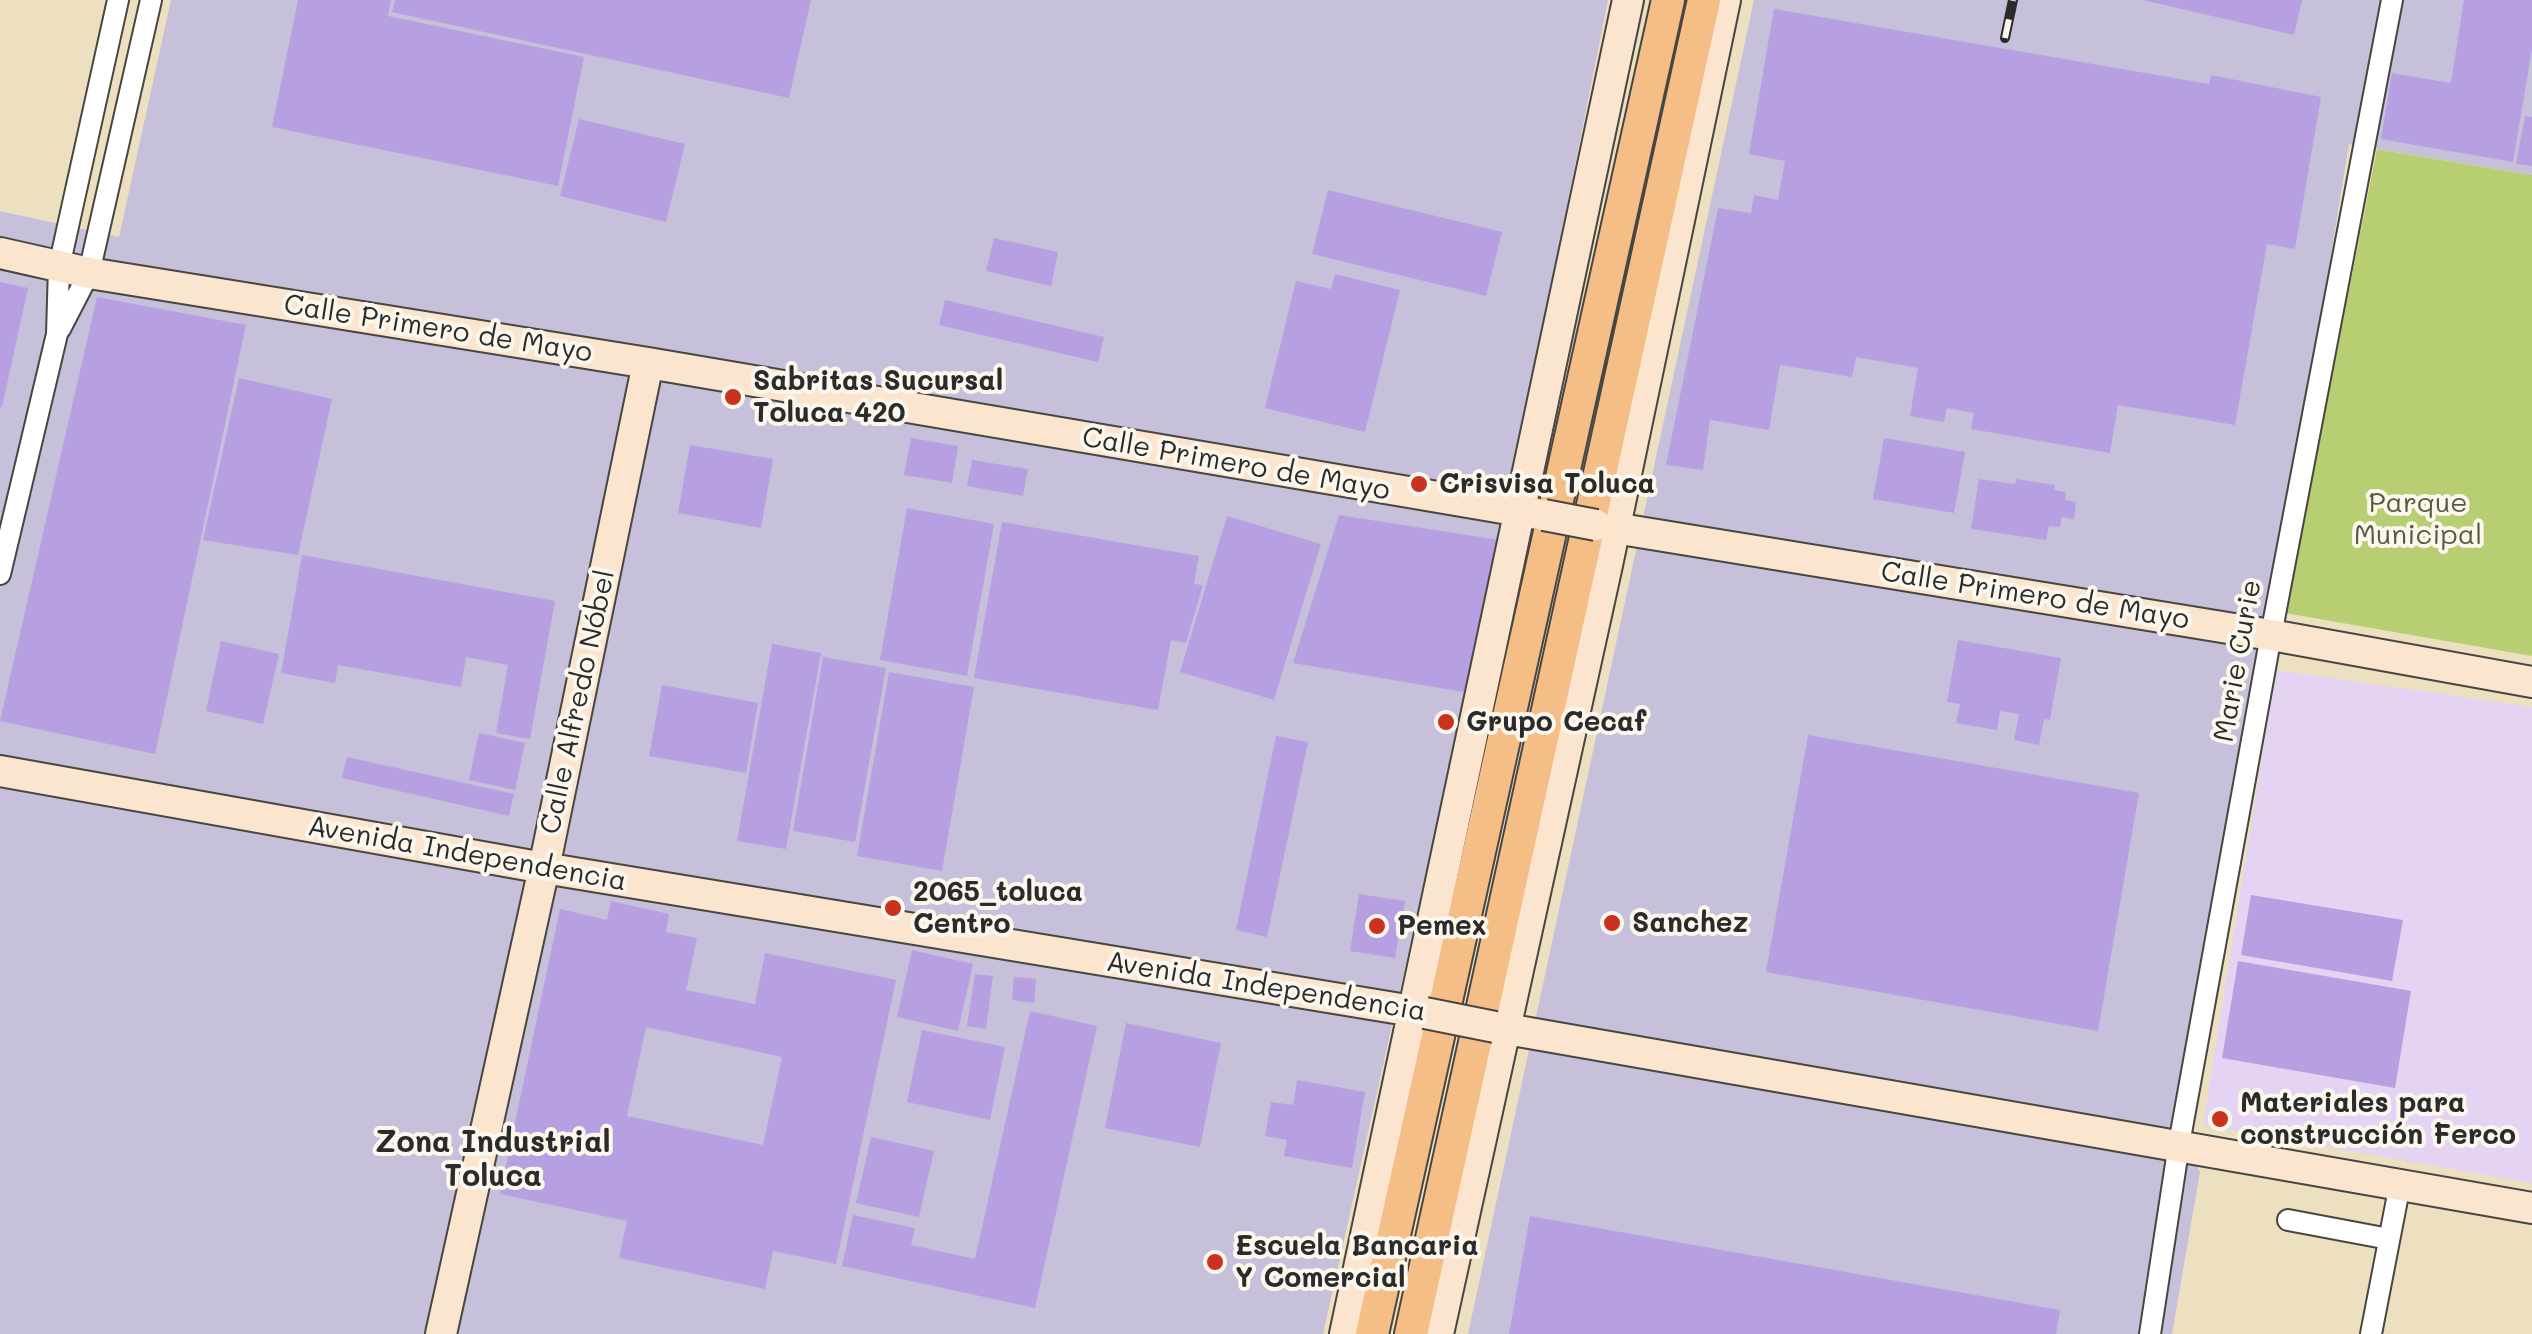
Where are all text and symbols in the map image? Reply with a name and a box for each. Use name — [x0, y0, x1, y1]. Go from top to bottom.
street label: Calle Primero de Mayo — [281, 288, 595, 370]
place label: Sabritas Sucursal Toluca 420 — [753, 364, 1003, 430]
marker: Sabritas Sucursal Toluca 420 — [722, 386, 744, 408]
street label: Calle Primero de Mayo — [1080, 420, 1392, 508]
place label: Crisvisa Toluca — [1439, 467, 1655, 501]
marker: Crisvisa Toluca — [1408, 473, 1430, 495]
park label: Parque Municipal — [2354, 486, 2482, 552]
street label: Calle Primero de Mayo — [1878, 555, 2192, 637]
street label: Calle Alfredo Nóbel — [534, 567, 622, 837]
street label: Marie Curie — [2207, 577, 2269, 745]
place label: Grupo Cecaf — [1466, 705, 1646, 739]
marker: Grupo Cecaf — [1435, 711, 1457, 733]
street label: Avenida Independencia — [305, 809, 629, 899]
place label: 2065_toluca Centro — [913, 875, 1083, 941]
marker: 2065_toluca Centro — [882, 897, 904, 919]
place label: Sanchez — [1632, 906, 1748, 940]
place label: Pemex — [1397, 909, 1486, 943]
marker: Sanchez — [1601, 912, 1623, 934]
marker: Pemex — [1366, 915, 1388, 937]
street label: Avenida Independencia — [1104, 945, 1428, 1029]
place label: Materiales para construcción Ferco — [2240, 1086, 2516, 1152]
marker: Materiales para construcción Ferco — [2209, 1108, 2231, 1130]
district label: Zona Industrial Toluca — [375, 1125, 611, 1196]
place label: Escuela Bancaria Y Comercial — [1235, 1229, 1479, 1295]
marker: Escuela Bancaria Y Comercial — [1204, 1251, 1226, 1273]

